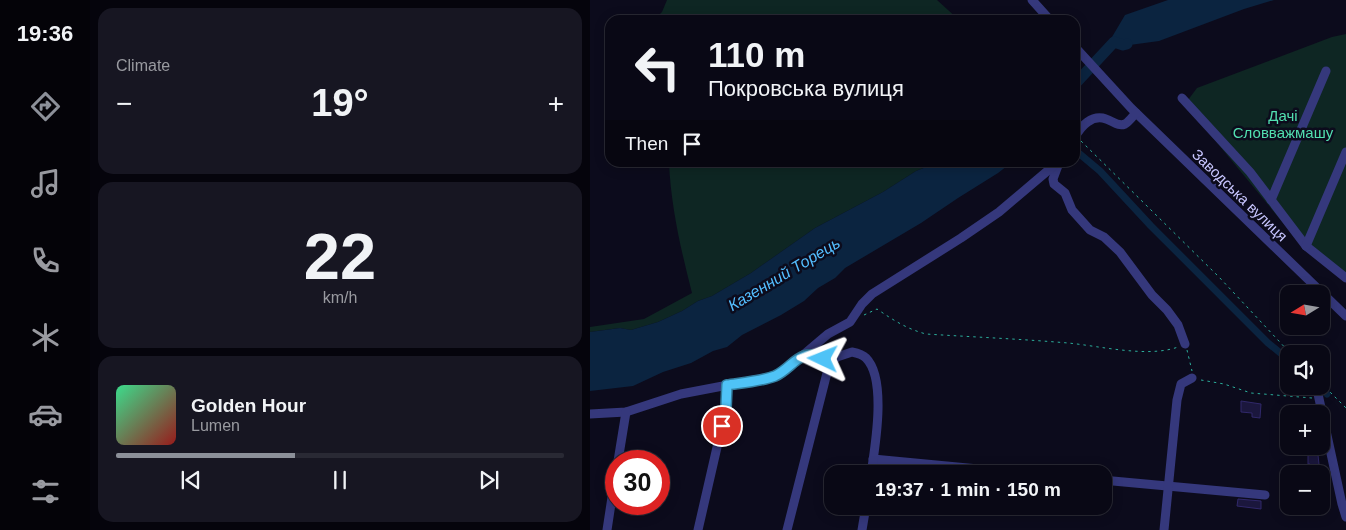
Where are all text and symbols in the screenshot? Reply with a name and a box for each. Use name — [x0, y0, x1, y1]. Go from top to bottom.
text: 19:36 — [17, 21, 73, 46]
icon: left — [625, 35, 690, 100]
text: 110 m — [708, 35, 805, 74]
text: Climate — [116, 57, 170, 74]
text: Покровська вулиця — [708, 76, 904, 101]
text: 19° — [311, 82, 369, 124]
text: − — [116, 88, 132, 119]
text: + — [548, 88, 564, 119]
icon: directions — [28, 89, 63, 124]
park label: Дачі Словважмашу — [1233, 107, 1334, 141]
icon: arrive — [678, 130, 706, 158]
text: Then — [625, 133, 668, 154]
street label: Заводська вулиця — [1189, 145, 1291, 245]
icon: music — [28, 166, 63, 201]
text: 22 — [304, 220, 376, 293]
water label: Казенний Торець — [725, 234, 843, 314]
icon: phone — [28, 243, 63, 278]
north arrow — [1280, 285, 1330, 335]
map controls — [1280, 285, 1330, 515]
text: km/h — [323, 289, 357, 306]
icon: climate — [28, 320, 63, 355]
position arrow — [796, 332, 848, 384]
button: sound — [1280, 345, 1330, 395]
text: Golden Hour — [191, 395, 306, 416]
icon: car — [28, 397, 63, 432]
pin — [701, 405, 743, 447]
button: + — [1280, 405, 1330, 455]
icon: arrive — [708, 412, 736, 440]
text: Lumen — [191, 417, 240, 434]
speed limit sign: 30 — [605, 450, 670, 515]
button: − — [1280, 465, 1330, 515]
icon: previous — [177, 466, 205, 494]
icon: pause — [326, 466, 354, 494]
icon: next — [475, 466, 503, 494]
icon: filters — [28, 474, 63, 509]
text: 19:37 · 1 min · 150 m — [875, 479, 1061, 500]

